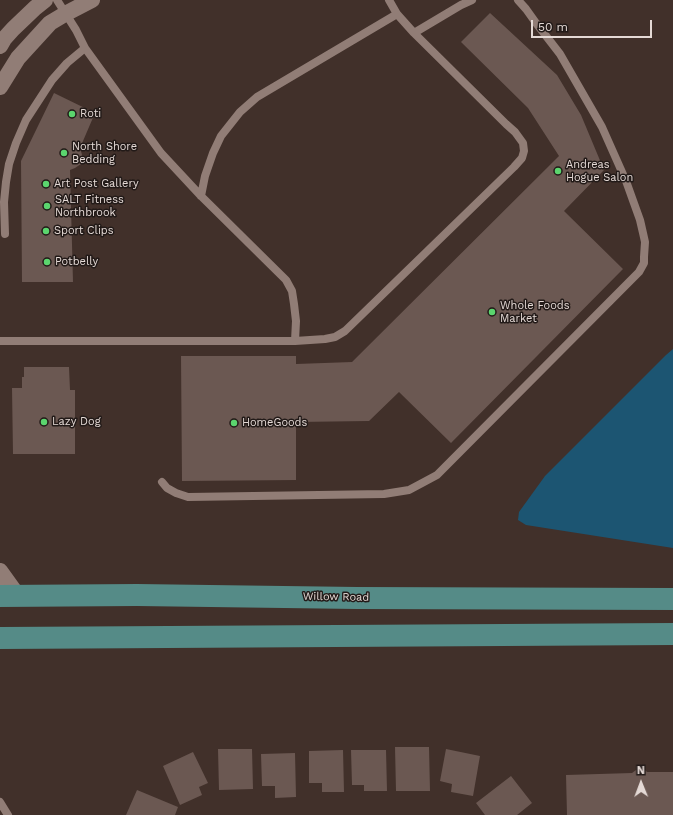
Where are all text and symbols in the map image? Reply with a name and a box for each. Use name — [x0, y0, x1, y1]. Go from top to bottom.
scale bar — [533, 12, 654, 38]
text: 50 m — [538, 20, 568, 34]
place label: Roti — [80, 107, 101, 121]
marker: Roti — [67, 109, 77, 119]
place label: North Shore Bedding — [72, 140, 137, 166]
marker: North Shore Bedding — [59, 148, 69, 158]
place label: Andreas Hogue Salon — [566, 158, 633, 184]
marker: Andreas Hogue Salon — [553, 166, 563, 176]
place label: Art Post Gallery — [54, 177, 139, 191]
marker: Art Post Gallery — [41, 179, 51, 189]
place label: SALT Fitness Northbrook — [55, 193, 124, 219]
marker: SALT Fitness Northbrook — [42, 201, 52, 211]
place label: Sport Clips — [54, 224, 114, 238]
marker: Sport Clips — [41, 226, 51, 236]
place label: Potbelly — [55, 255, 98, 269]
marker: Potbelly — [42, 257, 52, 267]
place label: Whole Foods Market — [500, 299, 569, 325]
marker: Whole Foods Market — [487, 307, 497, 317]
place label: Lazy Dog — [52, 415, 100, 429]
place label: HomeGoods — [242, 416, 307, 430]
marker: Lazy Dog — [39, 417, 49, 427]
marker: HomeGoods — [229, 418, 239, 428]
street label: Willow Road — [303, 590, 369, 604]
north arrow — [621, 763, 661, 803]
text: N — [637, 764, 645, 777]

